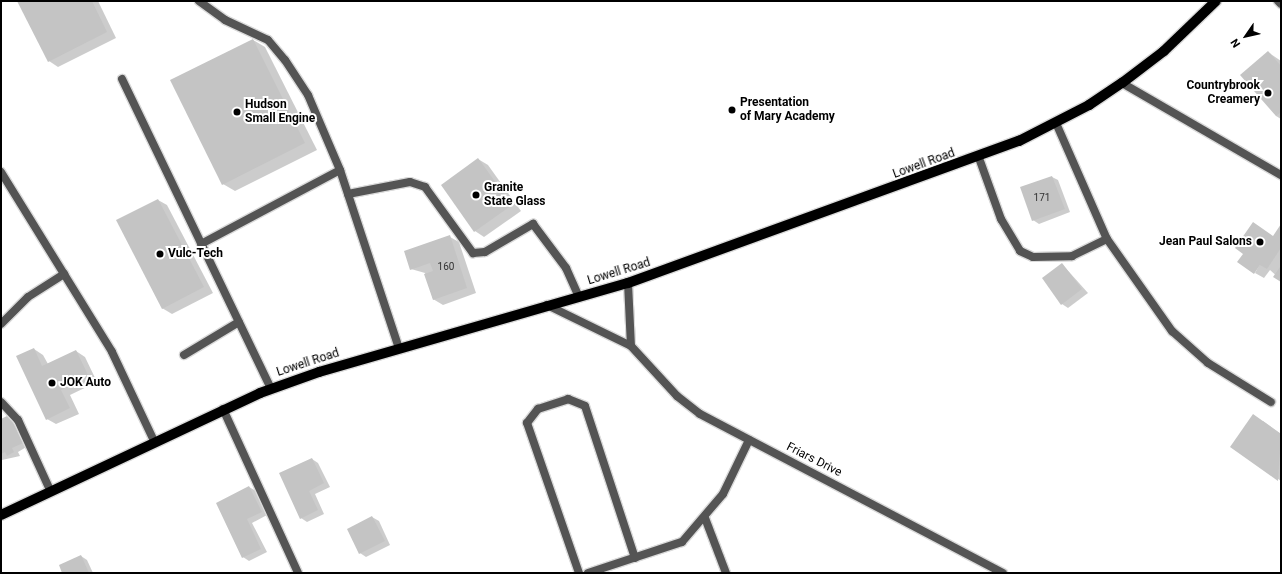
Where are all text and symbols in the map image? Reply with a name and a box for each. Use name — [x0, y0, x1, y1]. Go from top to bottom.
north arrow — [1226, 16, 1266, 56]
text: N — [1228, 36, 1243, 50]
place label: Countrybrook Creamery — [1186, 79, 1260, 107]
marker: Countrybrook Creamery — [1263, 88, 1273, 98]
place label: Presentation of Mary Academy — [740, 96, 835, 124]
place label: Hudson Small Engine — [245, 98, 315, 126]
marker: Presentation of Mary Academy — [727, 105, 737, 115]
marker: Hudson Small Engine — [232, 107, 242, 117]
street label: Lowell Road — [891, 146, 957, 182]
place label: Granite State Glass — [484, 181, 546, 209]
marker: Granite State Glass — [471, 190, 481, 200]
house number: 171 — [1034, 192, 1050, 204]
place label: Jean Paul Salons — [1159, 235, 1252, 249]
marker: Jean Paul Salons — [1255, 237, 1265, 247]
place label: Vulc-Tech — [168, 247, 223, 261]
marker: Vulc-Tech — [155, 249, 165, 259]
street label: Lowell Road — [586, 256, 652, 288]
house number: 160 — [438, 261, 454, 273]
street label: Lowell Road — [275, 346, 341, 380]
place label: JOK Auto — [60, 376, 111, 390]
marker: JOK Auto — [47, 378, 57, 388]
street label: Friars Drive — [784, 440, 844, 480]

